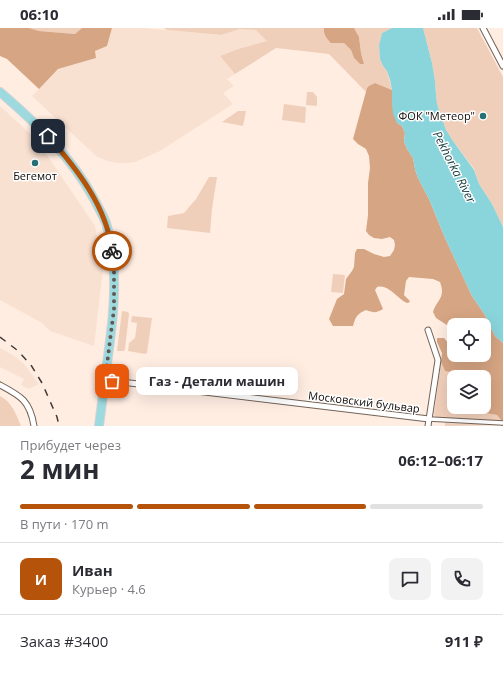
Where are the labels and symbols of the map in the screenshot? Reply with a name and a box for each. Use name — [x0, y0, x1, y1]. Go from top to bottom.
place label: ФОК "Метеор" — [399, 108, 475, 123]
marker: ФОК "Метеор" — [478, 111, 488, 121]
pin — [31, 119, 65, 153]
water label: Pekhorka River — [429, 128, 481, 207]
marker: Бегемот — [30, 158, 40, 168]
place label: Бегемот — [13, 168, 57, 183]
courier — [92, 231, 132, 271]
pin — [95, 364, 129, 398]
callout: Газ - Детали машин — [136, 367, 298, 395]
street label: Московский бульвар — [307, 387, 421, 416]

